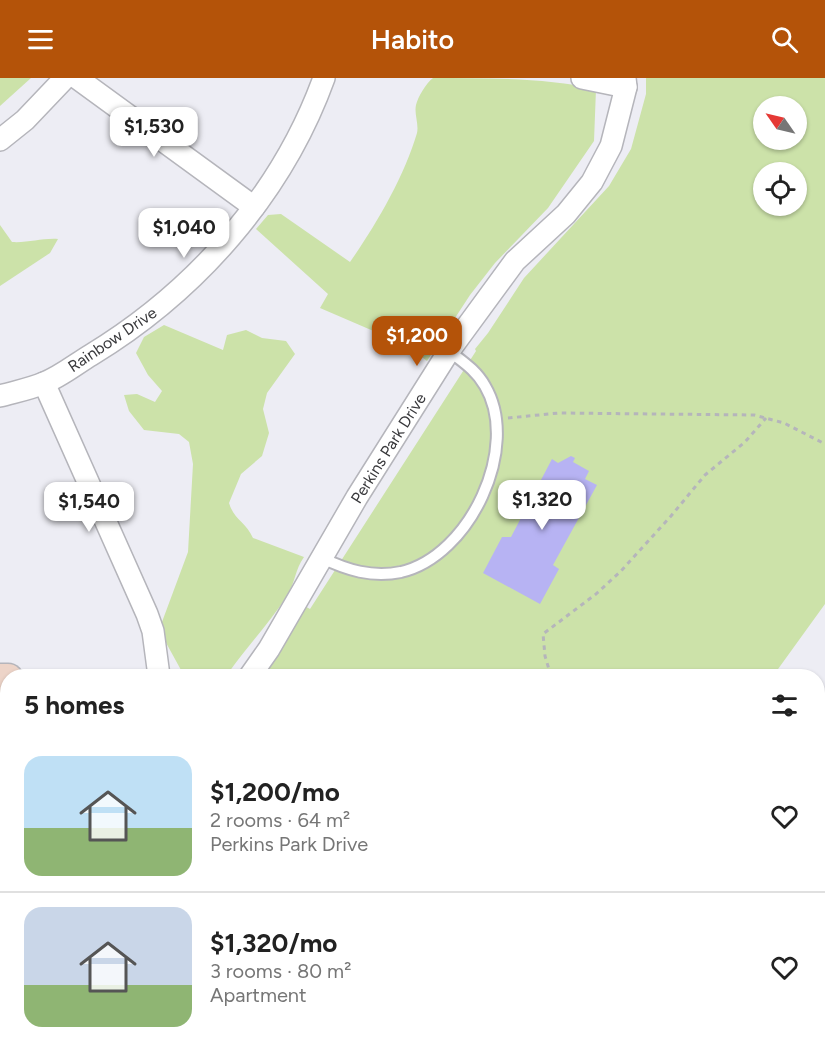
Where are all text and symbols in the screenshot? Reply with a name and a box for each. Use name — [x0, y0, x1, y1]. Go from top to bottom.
icon: menu — [24, 23, 57, 56]
text: Habito — [371, 23, 454, 56]
icon: search — [768, 23, 801, 56]
north arrow — [753, 96, 807, 150]
map controls — [753, 96, 807, 216]
pin: $1,530 — [105, 107, 203, 158]
text: $1,530 — [124, 114, 184, 138]
button: locate — [753, 162, 807, 216]
pin: $1,040 — [135, 208, 233, 259]
text: $1,040 — [152, 215, 216, 239]
street label: Rainbow Drive — [64, 303, 160, 376]
pin: $1,200 — [368, 316, 466, 367]
text: $1,200 — [386, 323, 448, 347]
street label: Perkins Park Drive — [347, 389, 430, 507]
pin: $1,320 — [493, 480, 591, 531]
pin: $1,540 — [40, 482, 138, 533]
text: $1,320 — [512, 487, 572, 511]
text: $1,540 — [58, 489, 120, 513]
text: 5 homes — [24, 689, 124, 721]
icon: filters — [768, 689, 801, 722]
text: $1,200/mo — [210, 776, 340, 808]
icon: home — [72, 780, 144, 852]
icon: heart — [768, 800, 801, 833]
text: 2 rooms · 64 m² — [210, 808, 350, 832]
text: Perkins Park Drive — [210, 832, 368, 856]
text: $1,320/mo — [210, 927, 337, 959]
icon: home — [72, 931, 144, 1003]
icon: heart — [768, 951, 801, 984]
text: 3 rooms · 80 m² — [210, 959, 351, 983]
text: Apartment — [210, 983, 307, 1007]

